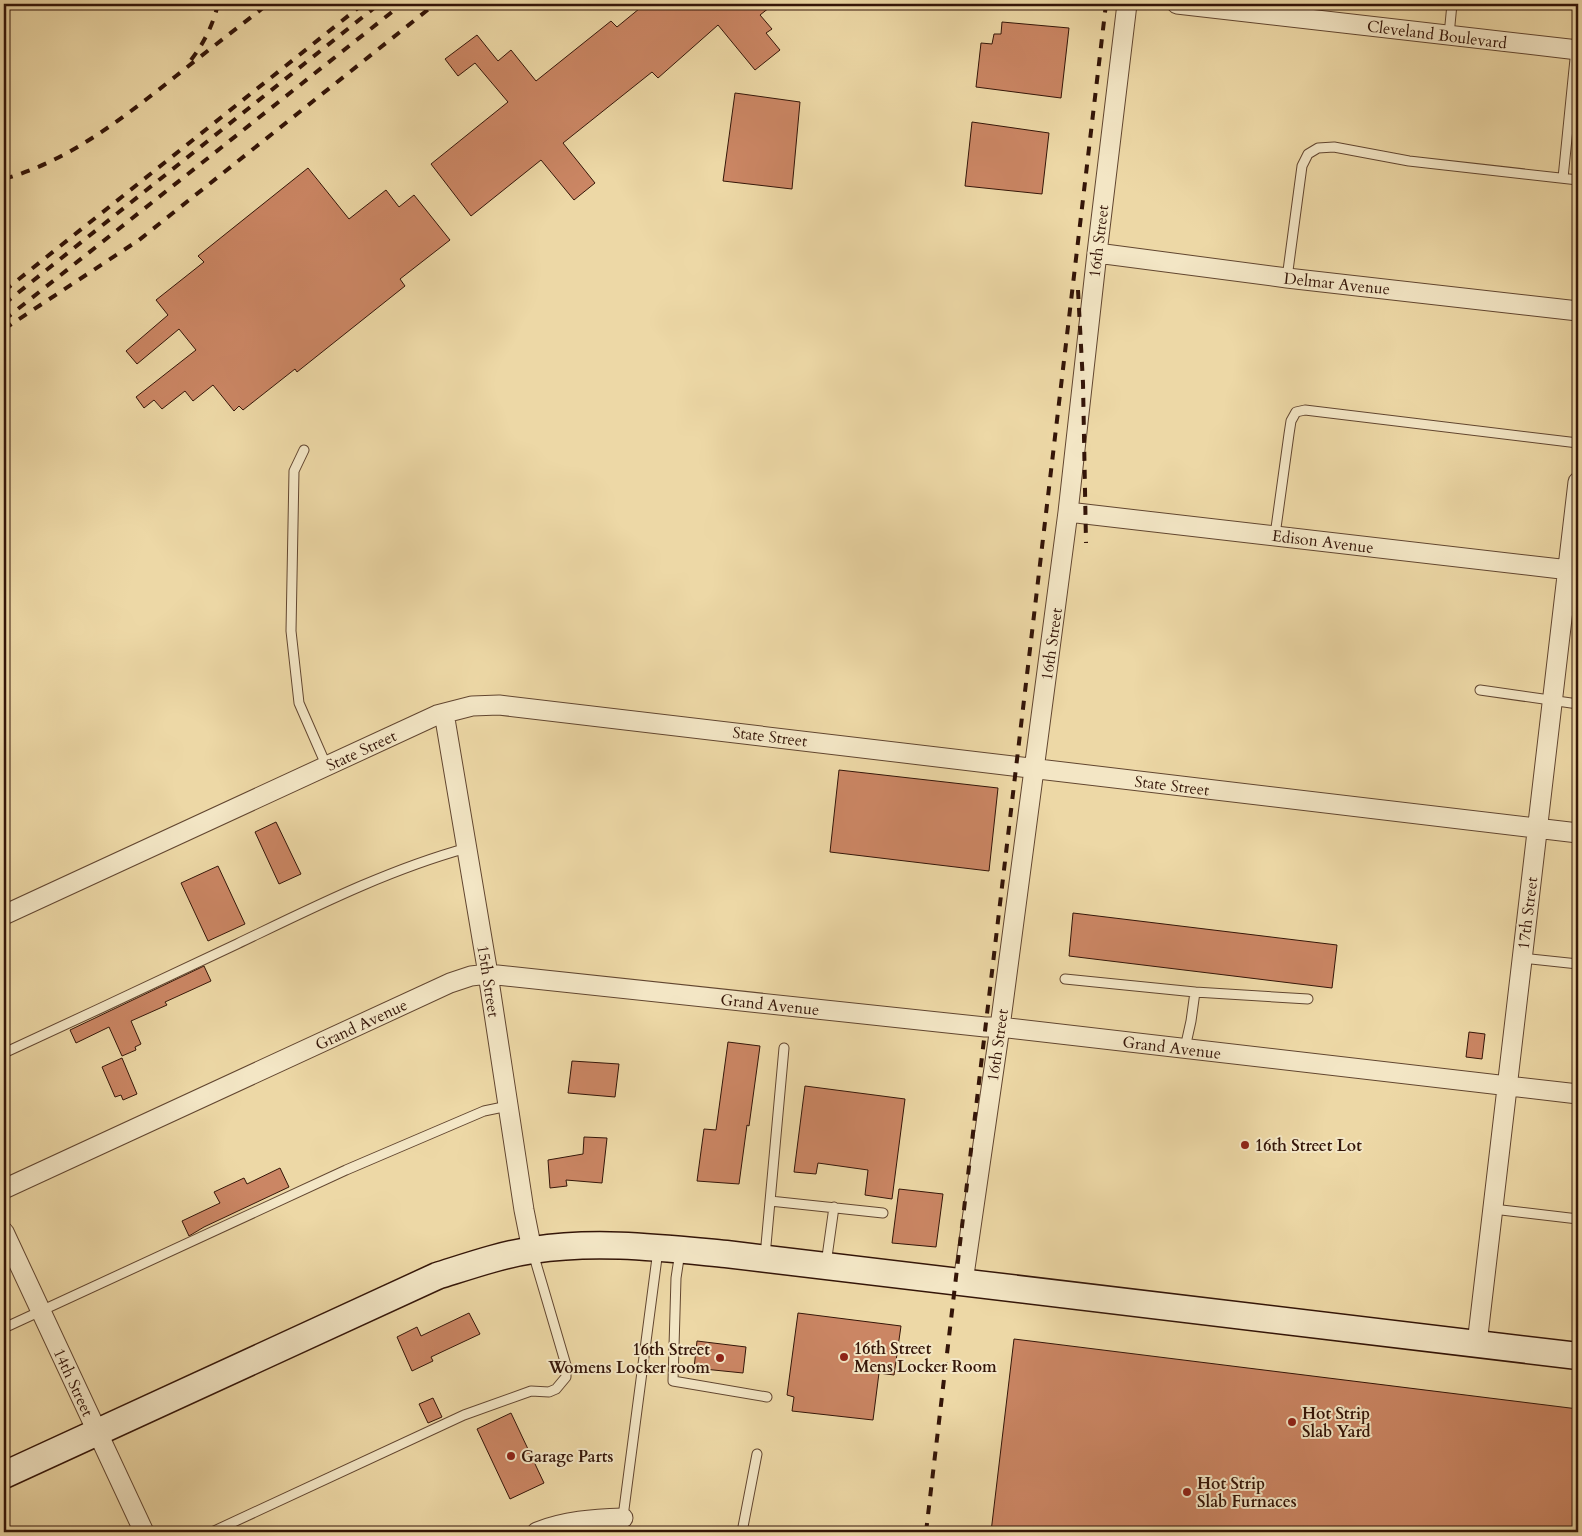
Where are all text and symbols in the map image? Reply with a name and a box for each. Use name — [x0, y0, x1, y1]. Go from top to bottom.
street label: Cleveland Boulevard — [1366, 15, 1509, 55]
street label: 16th Street — [1084, 204, 1114, 279]
street label: Delmar Avenue — [1283, 267, 1391, 301]
street label: Edison Avenue — [1271, 525, 1375, 559]
street label: 16th Street — [1036, 606, 1068, 682]
street label: State Street — [731, 721, 808, 752]
street label: State Street — [323, 725, 400, 777]
street label: State Street — [1133, 770, 1210, 801]
street label: 17th Street — [1513, 876, 1543, 951]
street label: 15th Street — [471, 943, 505, 1019]
street label: Grand Avenue — [719, 989, 820, 1021]
street label: Grand Avenue — [312, 994, 411, 1056]
street label: 16th Street — [982, 1007, 1014, 1083]
street label: Grand Avenue — [1121, 1031, 1222, 1065]
place label: 16th Street Lot — [1255, 1135, 1362, 1157]
marker: 16th Street Lot — [1239, 1139, 1251, 1151]
place label: 16th Street Mens Locker Room — [854, 1338, 997, 1378]
place label: 16th Street Womens Locker room — [547, 1339, 710, 1379]
street label: 14th Street — [48, 1345, 98, 1420]
marker: 16th Street Mens Locker Room — [838, 1351, 850, 1363]
marker: 16th Street Womens Locker room — [714, 1352, 726, 1364]
place label: Hot Strip Slab Yard — [1302, 1403, 1371, 1443]
marker: Hot Strip Slab Yard — [1286, 1416, 1298, 1428]
place label: Garage Parts — [521, 1446, 614, 1468]
marker: Garage Parts — [505, 1450, 517, 1462]
place label: Hot Strip Slab Furnaces — [1197, 1473, 1297, 1513]
marker: Hot Strip Slab Furnaces — [1181, 1486, 1193, 1498]

